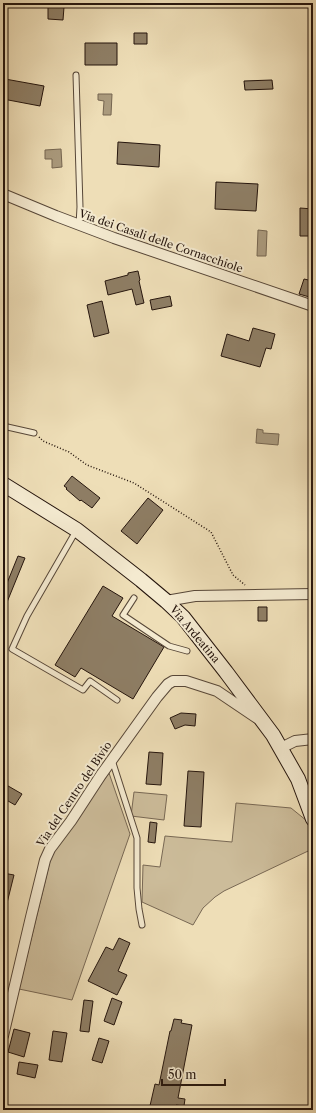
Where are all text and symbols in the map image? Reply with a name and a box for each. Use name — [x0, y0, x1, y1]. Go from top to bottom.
street label: Via dei Casali delle Cornacchiole — [76, 206, 245, 276]
street label: Via Ardeatina — [166, 602, 223, 666]
street label: Via del Centro del Bivio — [33, 738, 115, 850]
scale bar — [162, 1061, 225, 1087]
text: 50 m — [168, 1067, 197, 1082]

